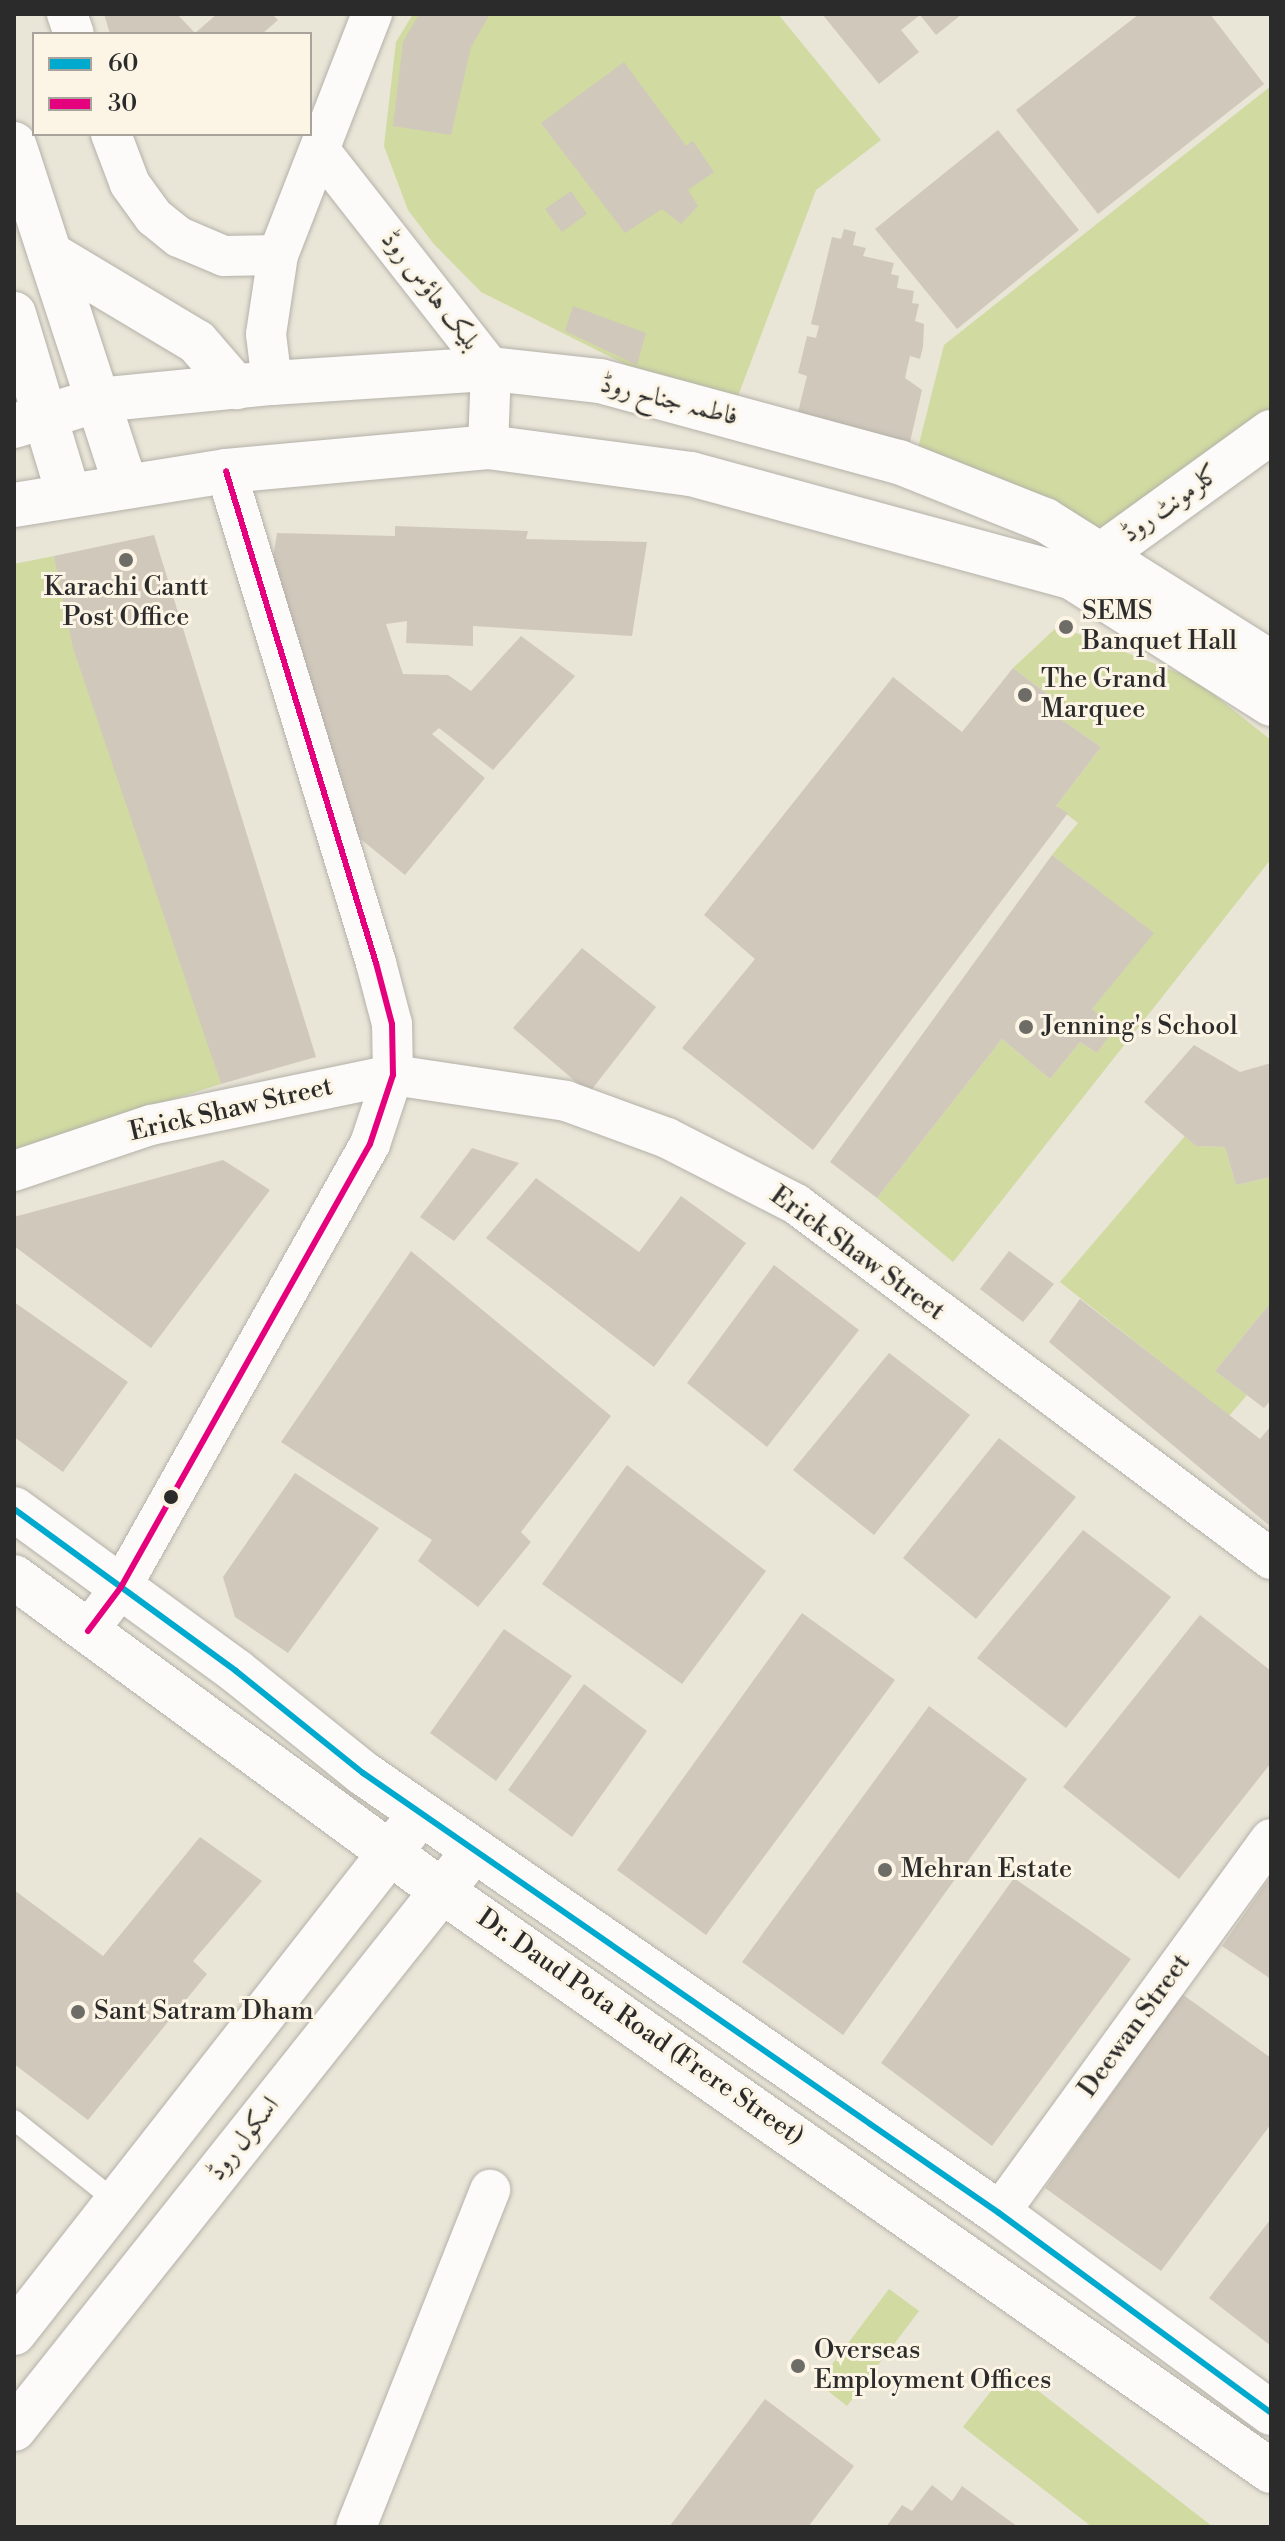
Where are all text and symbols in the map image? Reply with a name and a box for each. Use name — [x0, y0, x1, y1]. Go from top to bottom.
legend — [32, 32, 312, 136]
text: 60 — [108, 49, 138, 79]
text: 30 — [108, 89, 137, 119]
street label: بلیک ہاؤس روڈ — [374, 225, 486, 357]
street label: فاطمہ جناح روڈ — [597, 369, 741, 433]
street label: کلرمونٹ روڈ — [1116, 458, 1226, 550]
marker: Karachi Cantt Post Office — [117, 551, 135, 569]
place label: Karachi Cantt Post Office — [44, 572, 208, 634]
place label: SEMS Banquet Hall — [1082, 596, 1237, 658]
marker: SEMS Banquet Hall — [1057, 618, 1075, 636]
place label: The Grand Marquee — [1041, 664, 1167, 726]
marker: The Grand Marquee — [1016, 686, 1034, 704]
place label: Jenning's School — [1042, 1011, 1238, 1043]
marker: Jenning's School — [1017, 1018, 1035, 1036]
street label: Erick Shaw Street — [126, 1071, 336, 1149]
street label: Erick Shaw Street — [764, 1180, 950, 1328]
unlabelled marker — [163, 1489, 179, 1505]
place label: Mehran Estate — [901, 1854, 1072, 1886]
marker: Mehran Estate — [876, 1861, 894, 1879]
street label: Dr. Daud Pota Road (Frere Street) — [471, 1903, 809, 2153]
street label: Deewan Street — [1073, 1948, 1197, 2104]
place label: Sant Satram Dham — [94, 1996, 313, 2028]
marker: Sant Satram Dham — [69, 2003, 87, 2021]
street label: اسکول روڈ — [201, 2091, 287, 2187]
place label: Overseas Employment Offices — [814, 2335, 1051, 2396]
marker: Overseas Employment Offices — [789, 2357, 807, 2375]

